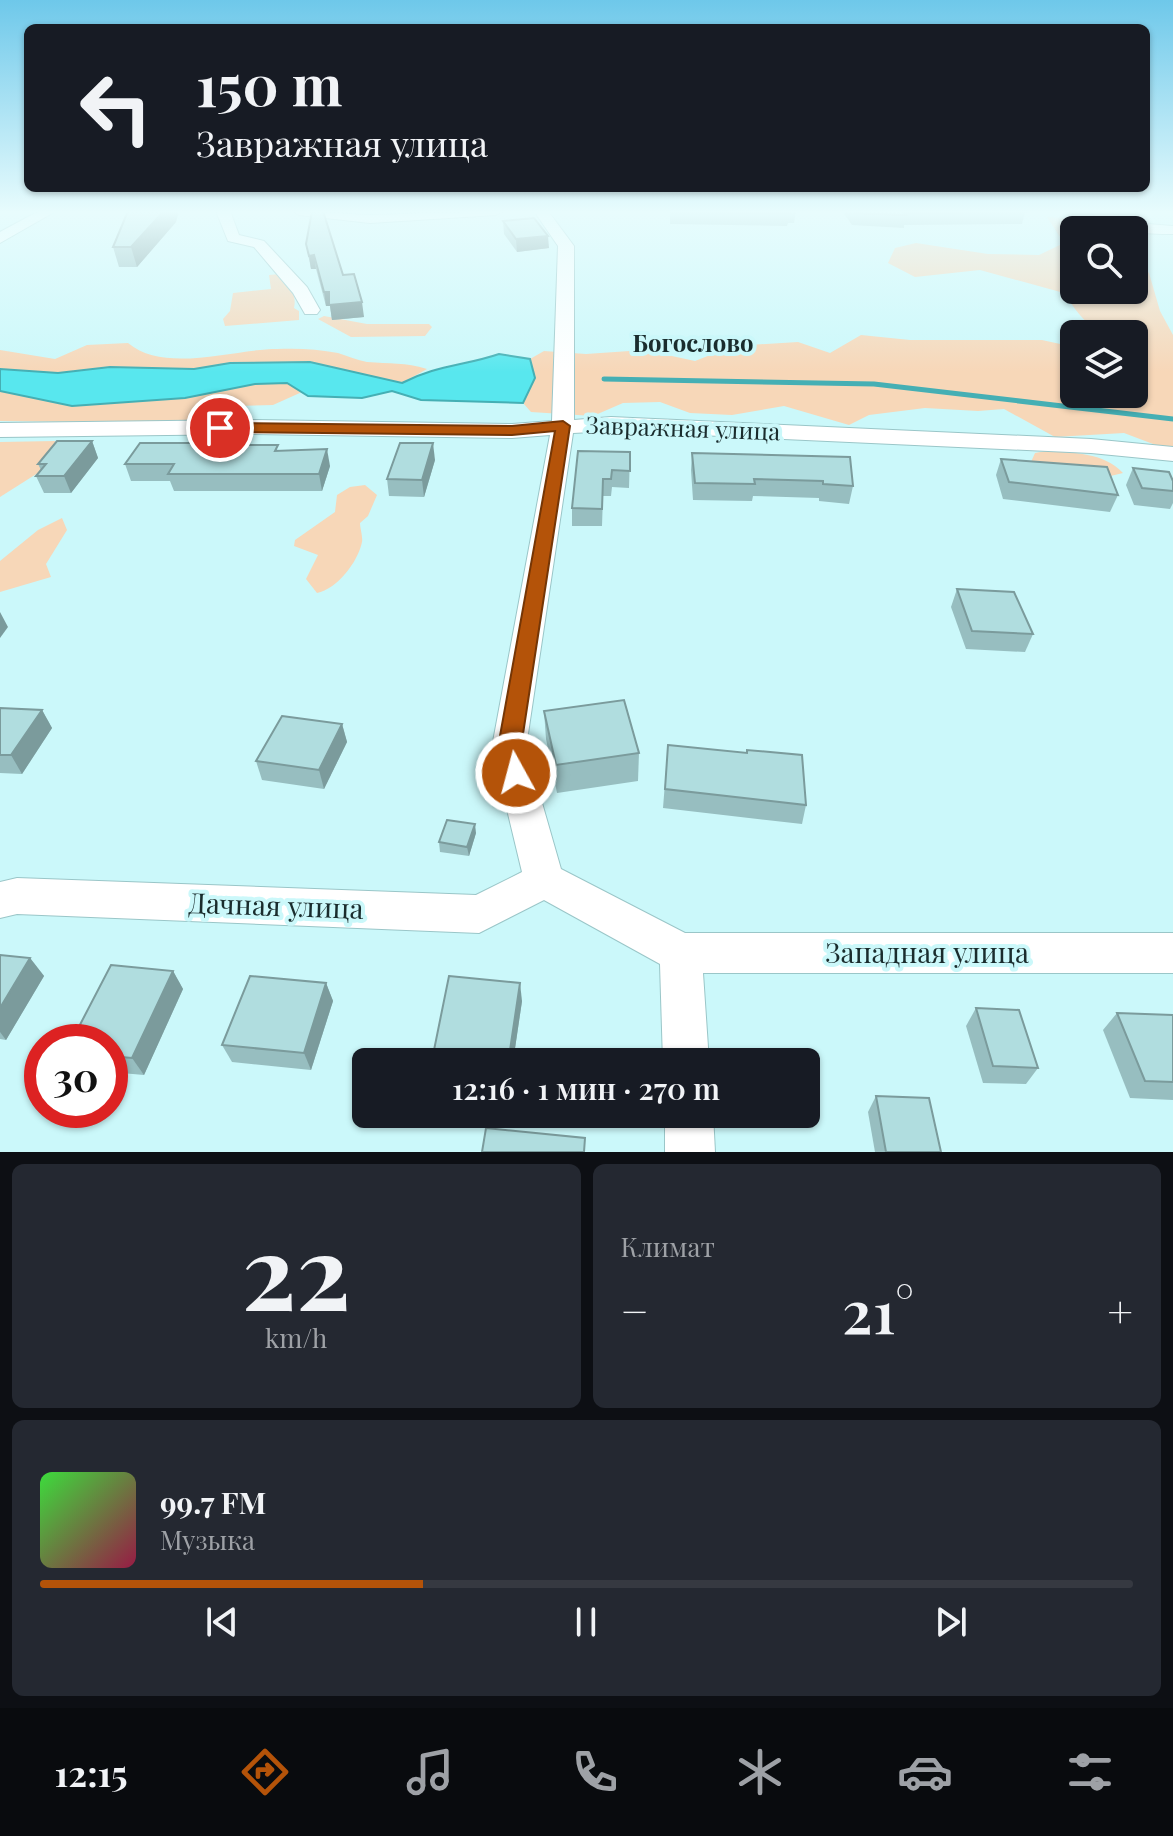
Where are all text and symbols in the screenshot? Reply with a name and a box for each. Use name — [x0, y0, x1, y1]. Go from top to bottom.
text: 150 m — [196, 46, 342, 121]
icon: left — [64, 56, 168, 160]
text: Завражная улица — [196, 118, 488, 166]
map controls — [1060, 216, 1148, 408]
button: search — [1060, 216, 1148, 304]
button: layers — [1060, 320, 1148, 408]
district label: Богослово — [632, 326, 754, 358]
pin — [186, 394, 254, 462]
icon: arrive — [198, 406, 242, 450]
street label: Завражная улица — [585, 408, 781, 446]
position arrow — [474, 731, 558, 815]
street label: Дачная улица — [188, 883, 364, 926]
street label: Западная улица — [825, 933, 1029, 970]
speed limit sign: 30 — [24, 1024, 128, 1128]
text: 12:16 · 1 мин · 270 m — [452, 1068, 720, 1108]
text: 22 — [242, 1198, 351, 1337]
text: Климат — [621, 1229, 715, 1264]
text: 21° — [842, 1269, 914, 1349]
text: − — [621, 1280, 649, 1339]
text: + — [1107, 1280, 1133, 1339]
text: km/h — [265, 1320, 327, 1355]
text: 99.7 FM — [160, 1482, 266, 1522]
text: Музыка — [160, 1522, 255, 1557]
icon: previous — [200, 1600, 244, 1644]
icon: pause — [564, 1600, 608, 1644]
icon: next — [929, 1600, 973, 1644]
icon: directions — [237, 1744, 293, 1800]
icon: music — [402, 1744, 458, 1800]
icon: phone — [567, 1744, 623, 1800]
icon: climate — [732, 1744, 788, 1800]
icon: car — [897, 1744, 953, 1800]
icon: filters — [1062, 1744, 1118, 1800]
text: 12:15 — [55, 1748, 128, 1796]

